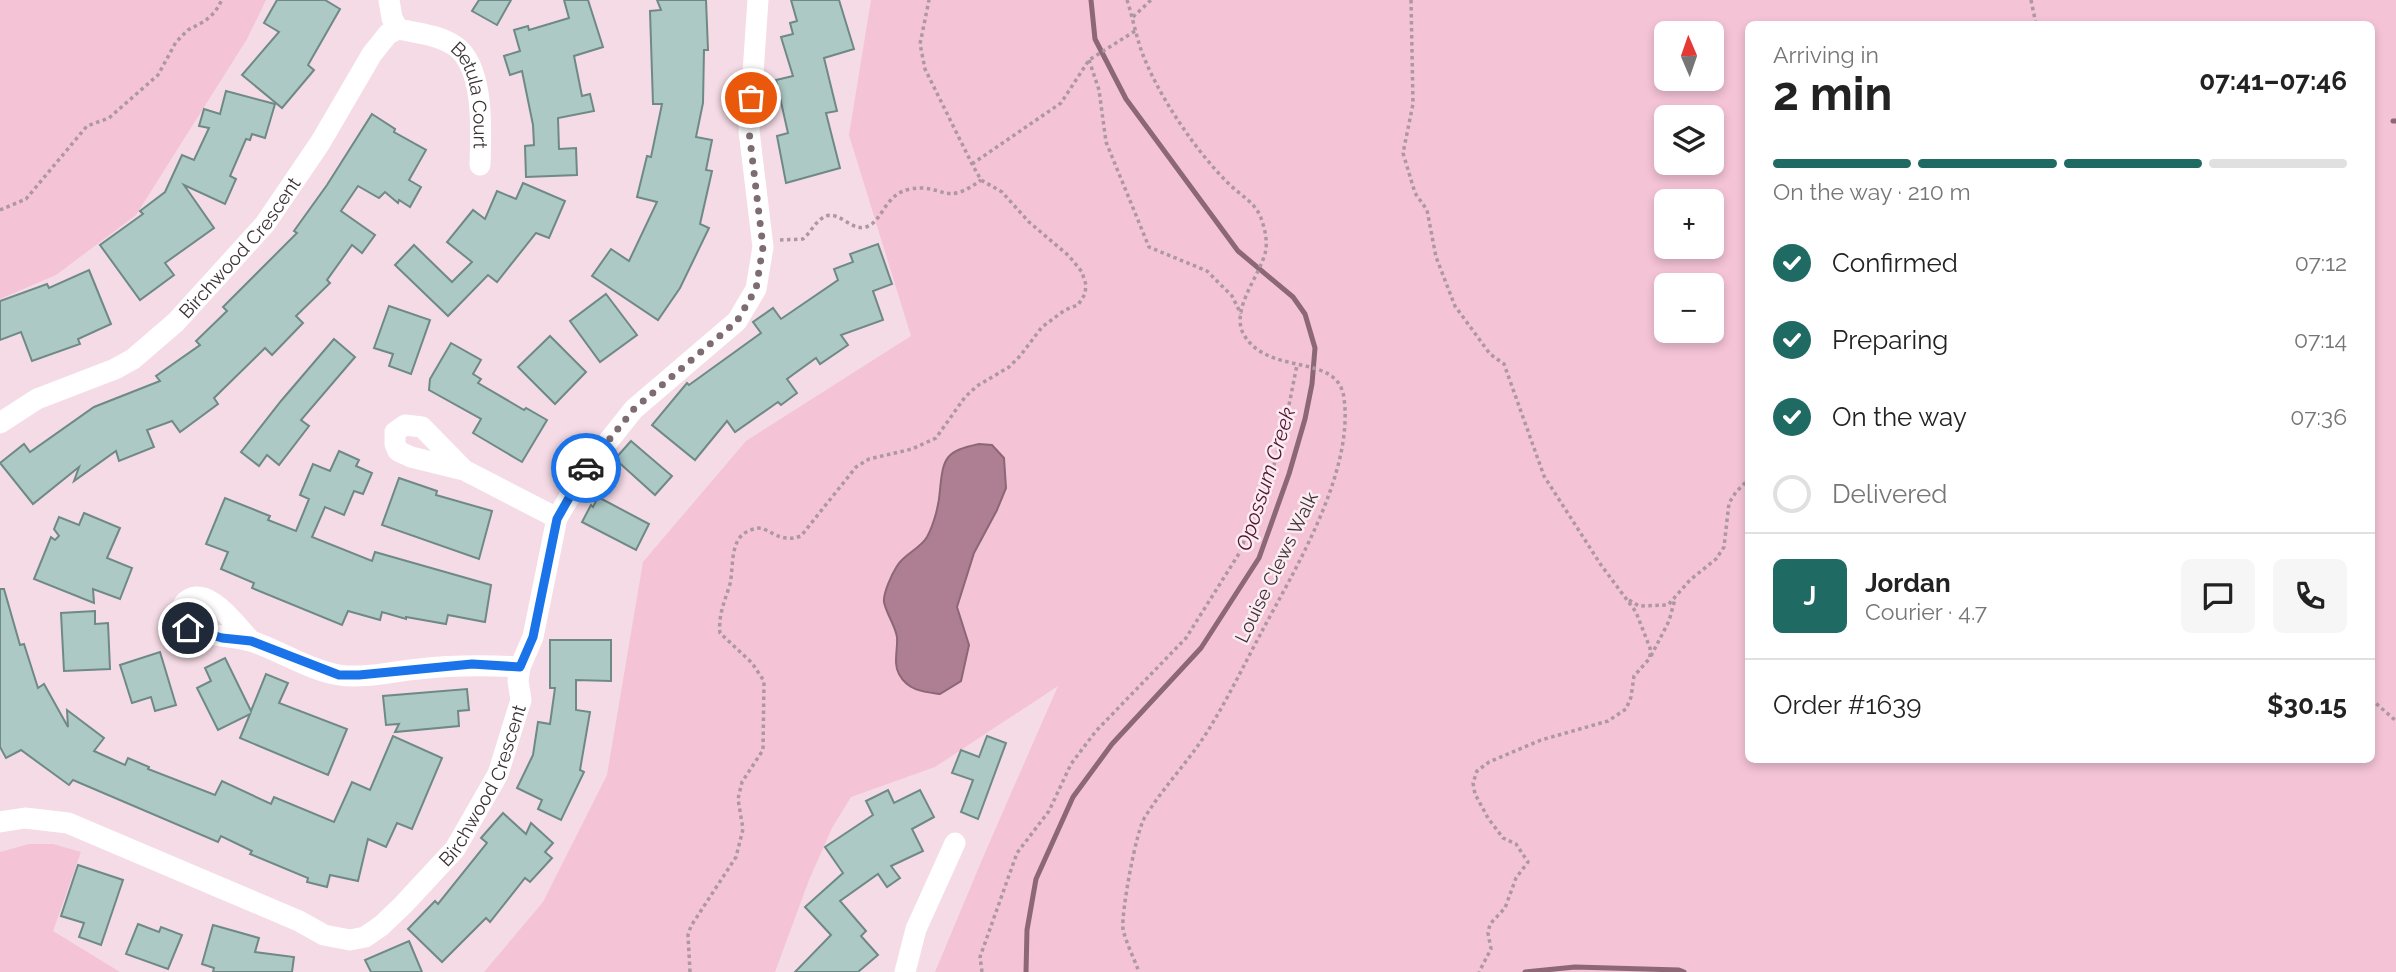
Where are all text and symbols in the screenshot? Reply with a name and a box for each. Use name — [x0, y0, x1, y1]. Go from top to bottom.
north arrow — [1654, 21, 1724, 91]
map controls — [1654, 21, 1724, 343]
street label: Betula Court — [447, 37, 492, 150]
text: Arriving in — [1773, 41, 1879, 68]
text: 07:41–07:46 — [2199, 66, 2347, 96]
text: 2 min — [1773, 67, 1892, 121]
pin — [721, 68, 781, 128]
icon: bag — [732, 79, 770, 117]
button: layers — [1654, 105, 1724, 175]
street label: Birchwood Crescent — [174, 172, 305, 323]
text: On the way · 210 m — [1773, 178, 1971, 205]
button: + — [1654, 189, 1724, 259]
icon: check — [1773, 244, 1811, 282]
text: Confirmed — [1832, 248, 1958, 278]
text: 07:12 — [2295, 249, 2347, 276]
button: − — [1654, 273, 1724, 343]
icon: check — [1773, 321, 1811, 359]
text: Preparing — [1832, 325, 1948, 355]
text: 07:14 — [2294, 326, 2347, 353]
icon: check — [1773, 398, 1811, 436]
text: On the way — [1832, 402, 1967, 432]
text: 07:36 — [2290, 403, 2347, 430]
water label: Opossum Creek — [1231, 404, 1300, 554]
courier — [551, 433, 621, 503]
icon: car — [567, 449, 605, 487]
text: Delivered — [1832, 479, 1947, 509]
street label: Louise Clews Walk — [1230, 488, 1322, 646]
button: chat — [2181, 559, 2255, 633]
button: phone — [2273, 559, 2347, 633]
text: Jordan — [1865, 568, 1951, 598]
text: J — [1804, 581, 1816, 611]
pin — [158, 598, 218, 658]
text: Courier · 4.7 — [1865, 598, 1987, 625]
icon: home — [169, 609, 207, 647]
text: Order #1639 — [1773, 690, 1921, 720]
text: $30.15 — [2267, 690, 2347, 720]
street label: Birchwood Crescent — [434, 701, 530, 870]

